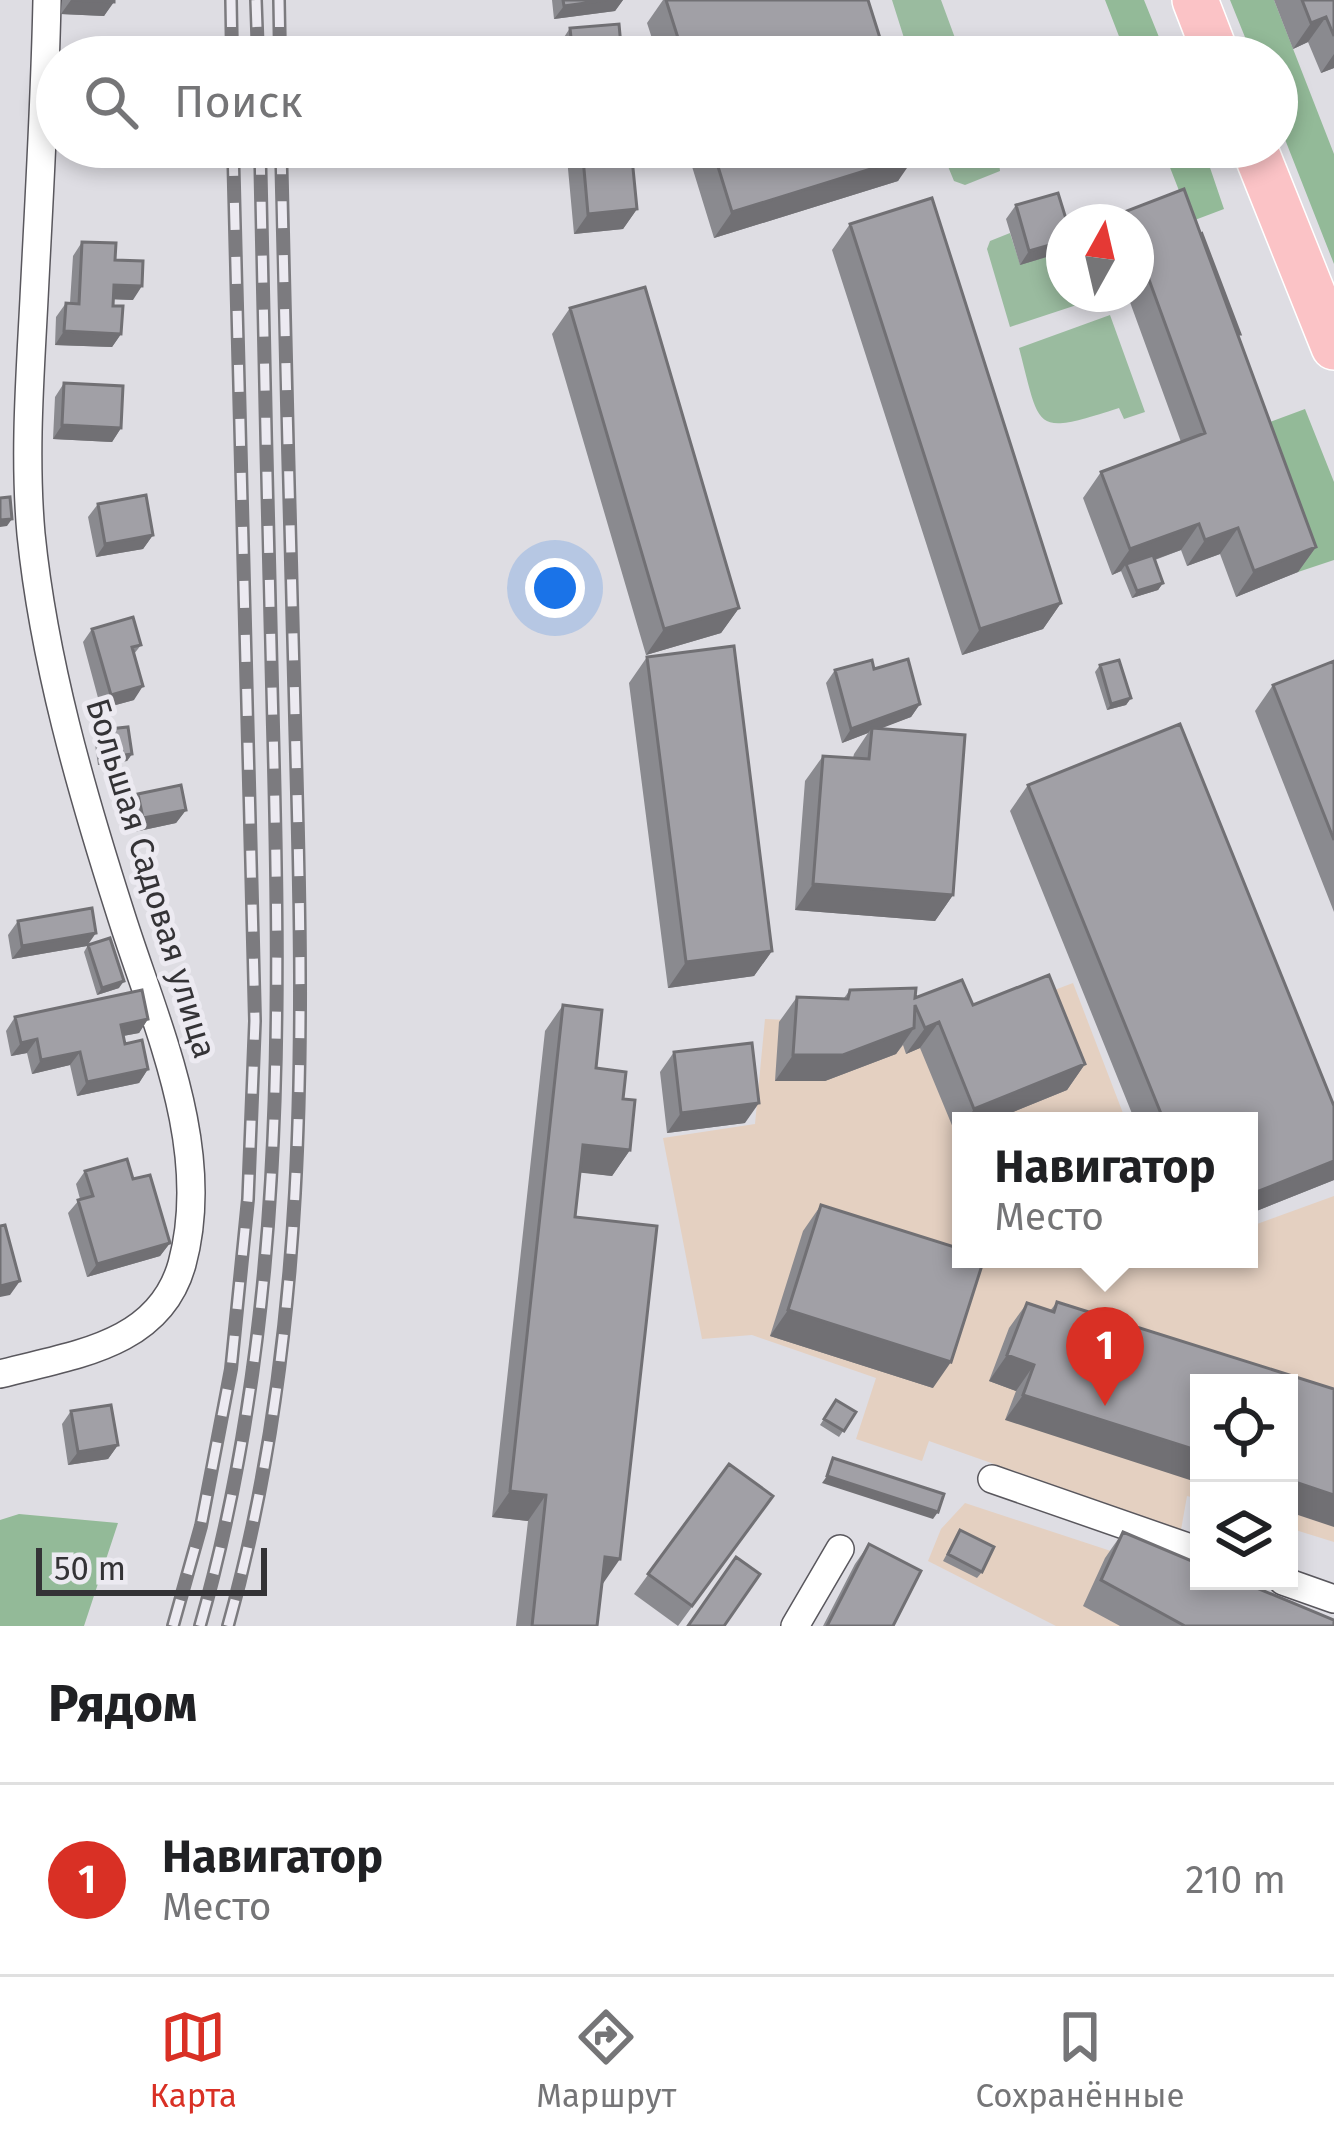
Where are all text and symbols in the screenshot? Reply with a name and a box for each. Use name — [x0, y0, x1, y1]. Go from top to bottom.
search box — [36, 36, 1298, 168]
icon: search — [78, 69, 144, 135]
text: Поиск — [174, 75, 303, 129]
north arrow — [1046, 204, 1154, 312]
your location — [525, 558, 585, 618]
street label: Большая Садовая улица — [77, 694, 225, 1063]
popup — [952, 1112, 1258, 1268]
text: Навигатор — [995, 1140, 1216, 1194]
text: Место — [995, 1194, 1104, 1240]
pin: 1 — [1066, 1307, 1144, 1406]
map controls — [1190, 1374, 1298, 1590]
button: locate — [1190, 1374, 1298, 1482]
button: layers — [1190, 1482, 1298, 1590]
scale bar — [36, 1542, 267, 1595]
text: 50 m — [54, 1549, 126, 1589]
text: Рядом — [48, 1673, 197, 1735]
text: Навигатор — [162, 1830, 383, 1884]
text: 1 — [78, 1857, 96, 1903]
text: 210 m — [1185, 1857, 1286, 1903]
text: Место — [162, 1884, 272, 1930]
tab: Карта — [150, 2004, 237, 2116]
tab: Маршрут — [536, 2004, 676, 2116]
tab: Сохранённые — [975, 2004, 1184, 2116]

